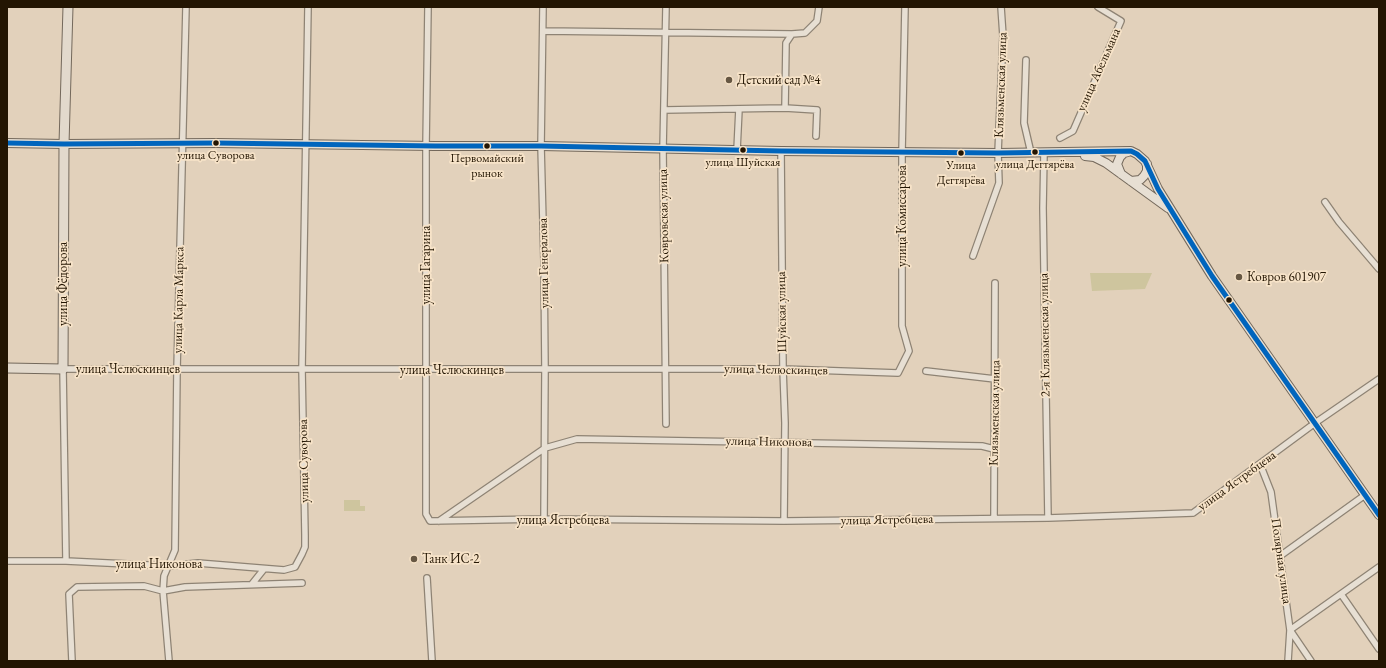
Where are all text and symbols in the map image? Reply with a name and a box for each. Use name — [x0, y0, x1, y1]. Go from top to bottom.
street label: улица Абельмана — [1074, 26, 1124, 114]
street label: Клязьменская улица — [991, 32, 1011, 138]
place label: Детский сад №4 — [737, 72, 821, 88]
marker: Детский сад №4 — [724, 75, 734, 85]
marker: улица Суворова — [211, 138, 221, 148]
marker: Первомайский рынок — [482, 141, 492, 151]
marker: улица Шуйская — [738, 145, 748, 155]
marker: улица Дегтярёва — [1030, 147, 1040, 157]
marker: Улица Дегтярёва — [956, 148, 966, 158]
place label: улица Суворова — [177, 149, 255, 163]
place label: Первомайский рынок — [450, 152, 524, 180]
place label: улица Шуйская — [706, 156, 780, 170]
place label: улица Дегтярёва — [996, 158, 1074, 172]
place label: Улица Дегтярёва — [937, 159, 985, 187]
street label: улица Комиссарова — [894, 165, 910, 267]
street label: Ковровская улица — [655, 169, 673, 263]
street label: улица Генералова — [535, 218, 553, 308]
street label: улица Гагарина — [418, 226, 434, 304]
street label: улица Фёдорова — [55, 242, 71, 326]
street label: улица Карла Маркса — [170, 246, 188, 354]
place label: Ковров 601907 — [1247, 269, 1326, 285]
street label: Шуйская улица — [773, 271, 791, 353]
marker: Ковров 601907 — [1234, 272, 1244, 282]
street label: 2-я Клязьменская улица — [1036, 273, 1054, 397]
unlabelled marker — [1224, 295, 1234, 305]
street label: Клязьменская улица — [986, 360, 1004, 466]
street label: улица Челюскинцев — [76, 361, 180, 377]
street label: улица Челюскинцев — [724, 361, 828, 379]
street label: улица Челюскинцев — [400, 362, 504, 378]
street label: улица Суворова — [295, 419, 313, 503]
street label: улица Никонова — [726, 433, 812, 451]
street label: улица Ястребцева — [1195, 447, 1279, 515]
street label: улица Ястребцева — [841, 511, 933, 529]
street label: улица Ястребцева — [517, 512, 609, 528]
street label: Полярная улица — [1267, 517, 1295, 605]
place label: Танк ИС-2 — [422, 551, 480, 567]
marker: Танк ИС-2 — [409, 554, 419, 564]
street label: улица Никонова — [116, 556, 202, 572]

